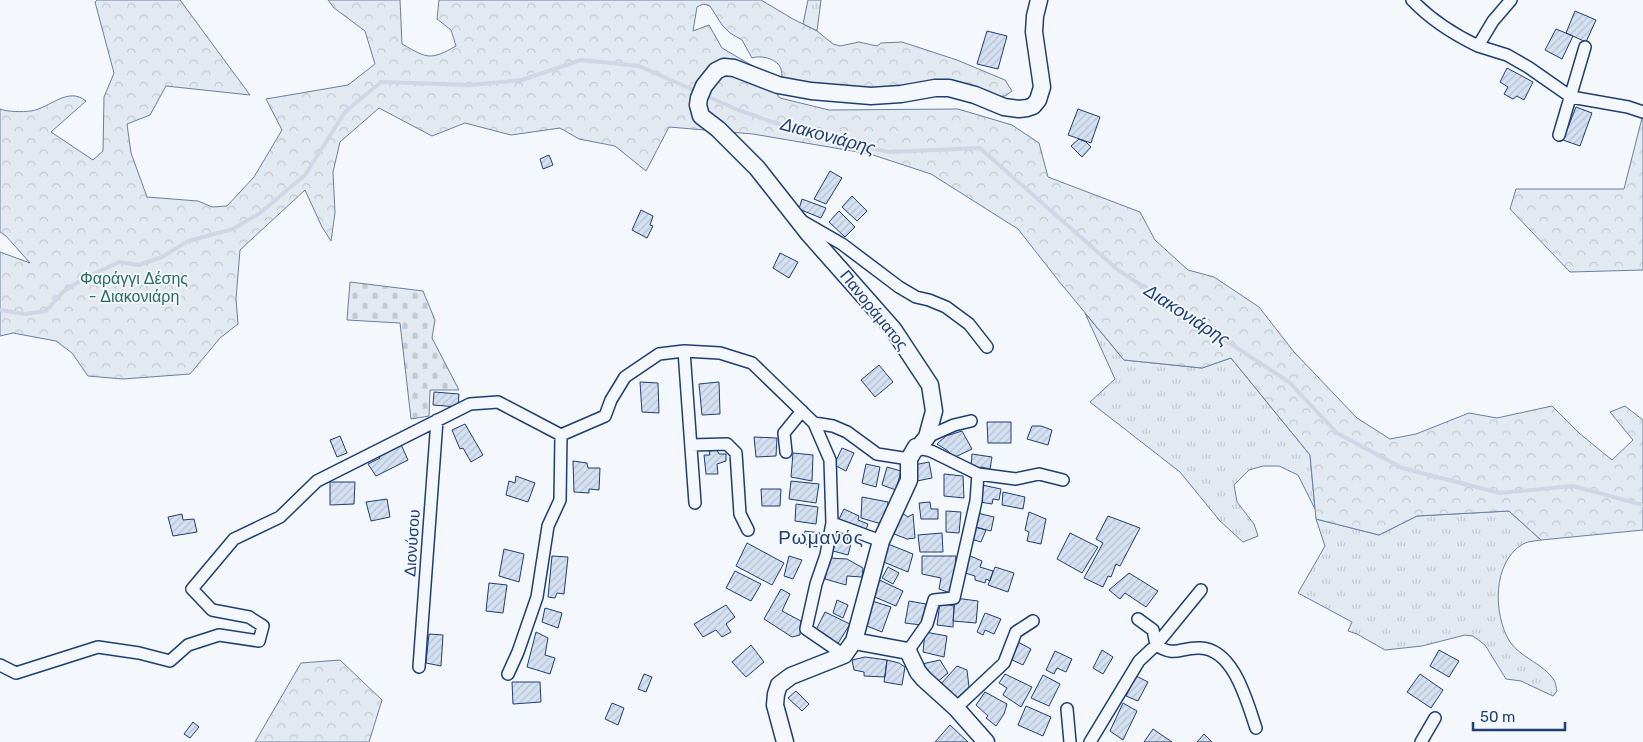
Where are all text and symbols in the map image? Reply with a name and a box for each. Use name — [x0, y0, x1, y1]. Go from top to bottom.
water label: Διακονιάρης — [777, 113, 878, 159]
street label: Πανοράματος — [836, 266, 912, 354]
park label: Φαράγγι Δέσης - Διακονιάρη — [80, 269, 188, 306]
water label: Διακονιάρης — [1139, 279, 1234, 351]
street label: Διονύσου — [400, 509, 424, 577]
district label: Ρωμανός — [778, 526, 864, 549]
scale bar — [1473, 700, 1566, 732]
text: 50 m — [1480, 708, 1515, 726]

